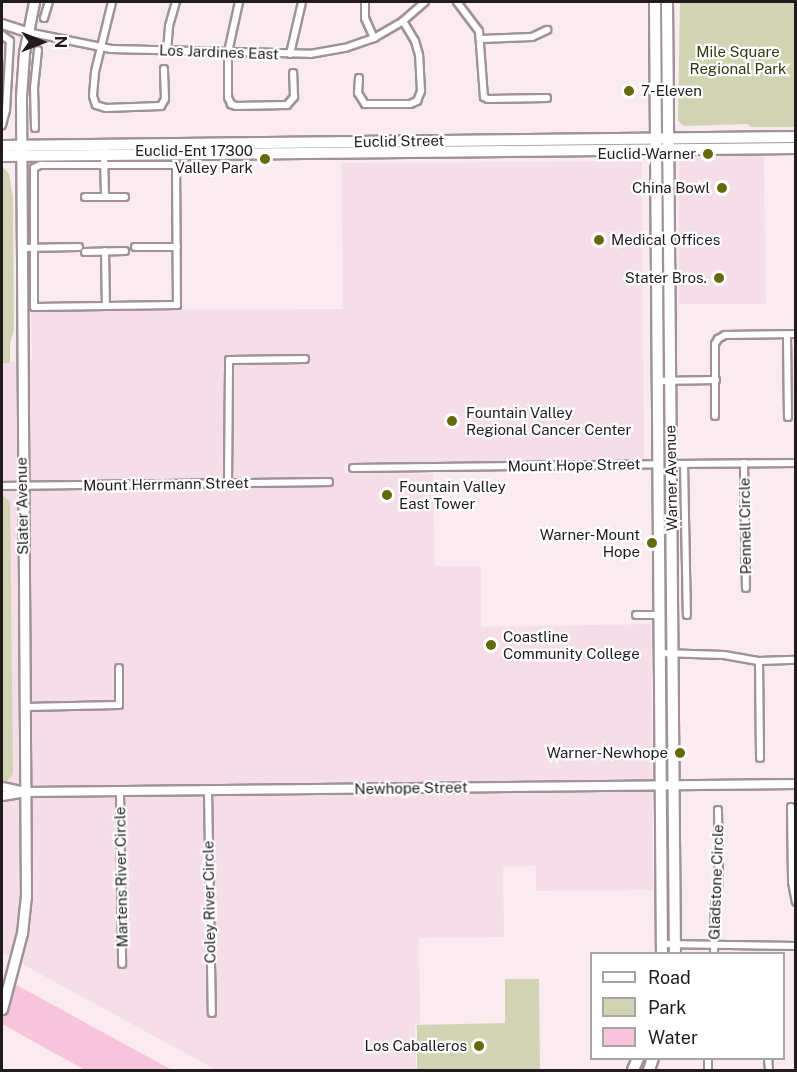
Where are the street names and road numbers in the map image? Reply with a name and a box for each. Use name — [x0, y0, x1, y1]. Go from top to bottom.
street label: Los Jardines East — [159, 41, 279, 63]
street label: Euclid Street — [354, 131, 444, 151]
street label: Warner Avenue — [661, 425, 681, 531]
street label: Mount Hope Street — [507, 455, 641, 475]
street label: Slater Avenue — [12, 457, 32, 555]
street label: Mount Herrmann Street — [83, 474, 249, 494]
street label: Pennell Circle — [735, 477, 755, 575]
street label: Newhope Street — [354, 778, 468, 798]
street label: Martens River Circle — [111, 806, 131, 948]
street label: Gladstone Circle — [705, 824, 727, 940]
street label: Coley River Circle — [199, 840, 219, 964]

